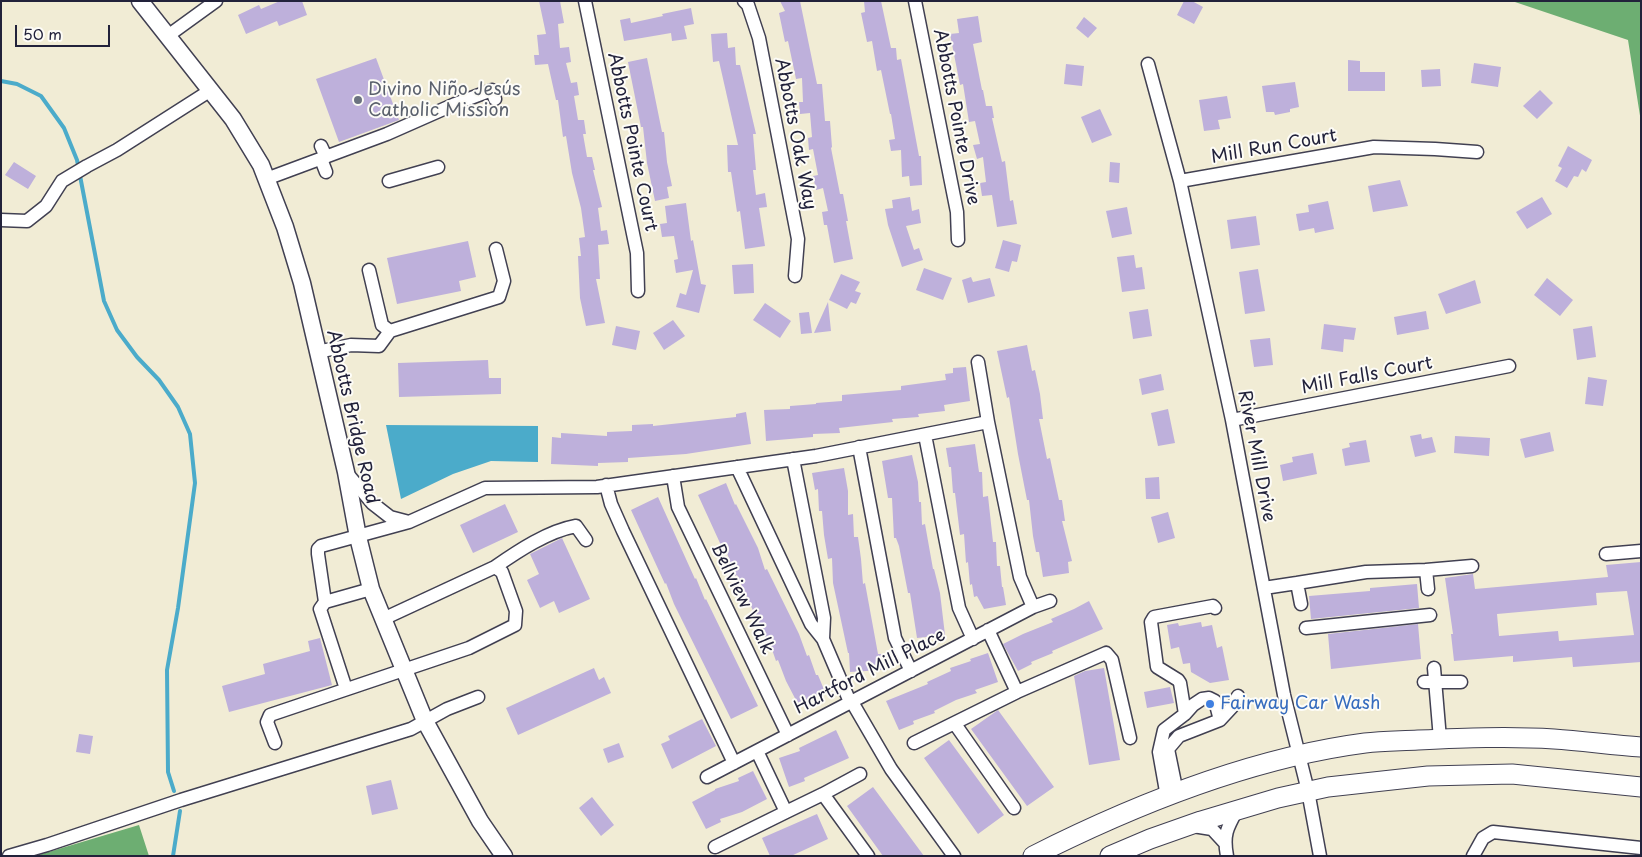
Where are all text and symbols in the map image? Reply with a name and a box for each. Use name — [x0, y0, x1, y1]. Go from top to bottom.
scale bar — [18, 15, 112, 47]
text: 50 m — [23, 22, 62, 45]
street label: Abbotts Pointe Drive — [928, 27, 984, 207]
street label: Abbotts Pointe Court — [602, 51, 662, 233]
street label: Abbotts Oak Way — [770, 56, 820, 212]
place label: Divino Niño Jesús Catholic Mission — [368, 79, 520, 122]
marker: Divino Niño Jesús Catholic Mission — [352, 94, 364, 106]
street label: Mill Run Court — [1209, 125, 1339, 169]
street label: Abbotts Bridge Road — [321, 328, 383, 506]
street label: Mill Falls Court — [1300, 353, 1434, 399]
street label: River Mill Drive — [1233, 388, 1279, 524]
street label: Bellview Walk — [706, 540, 778, 658]
street label: Hartford Mill Place — [791, 625, 949, 719]
place label: Fairway Car Wash — [1220, 693, 1380, 715]
marker: Fairway Car Wash — [1204, 698, 1216, 710]

